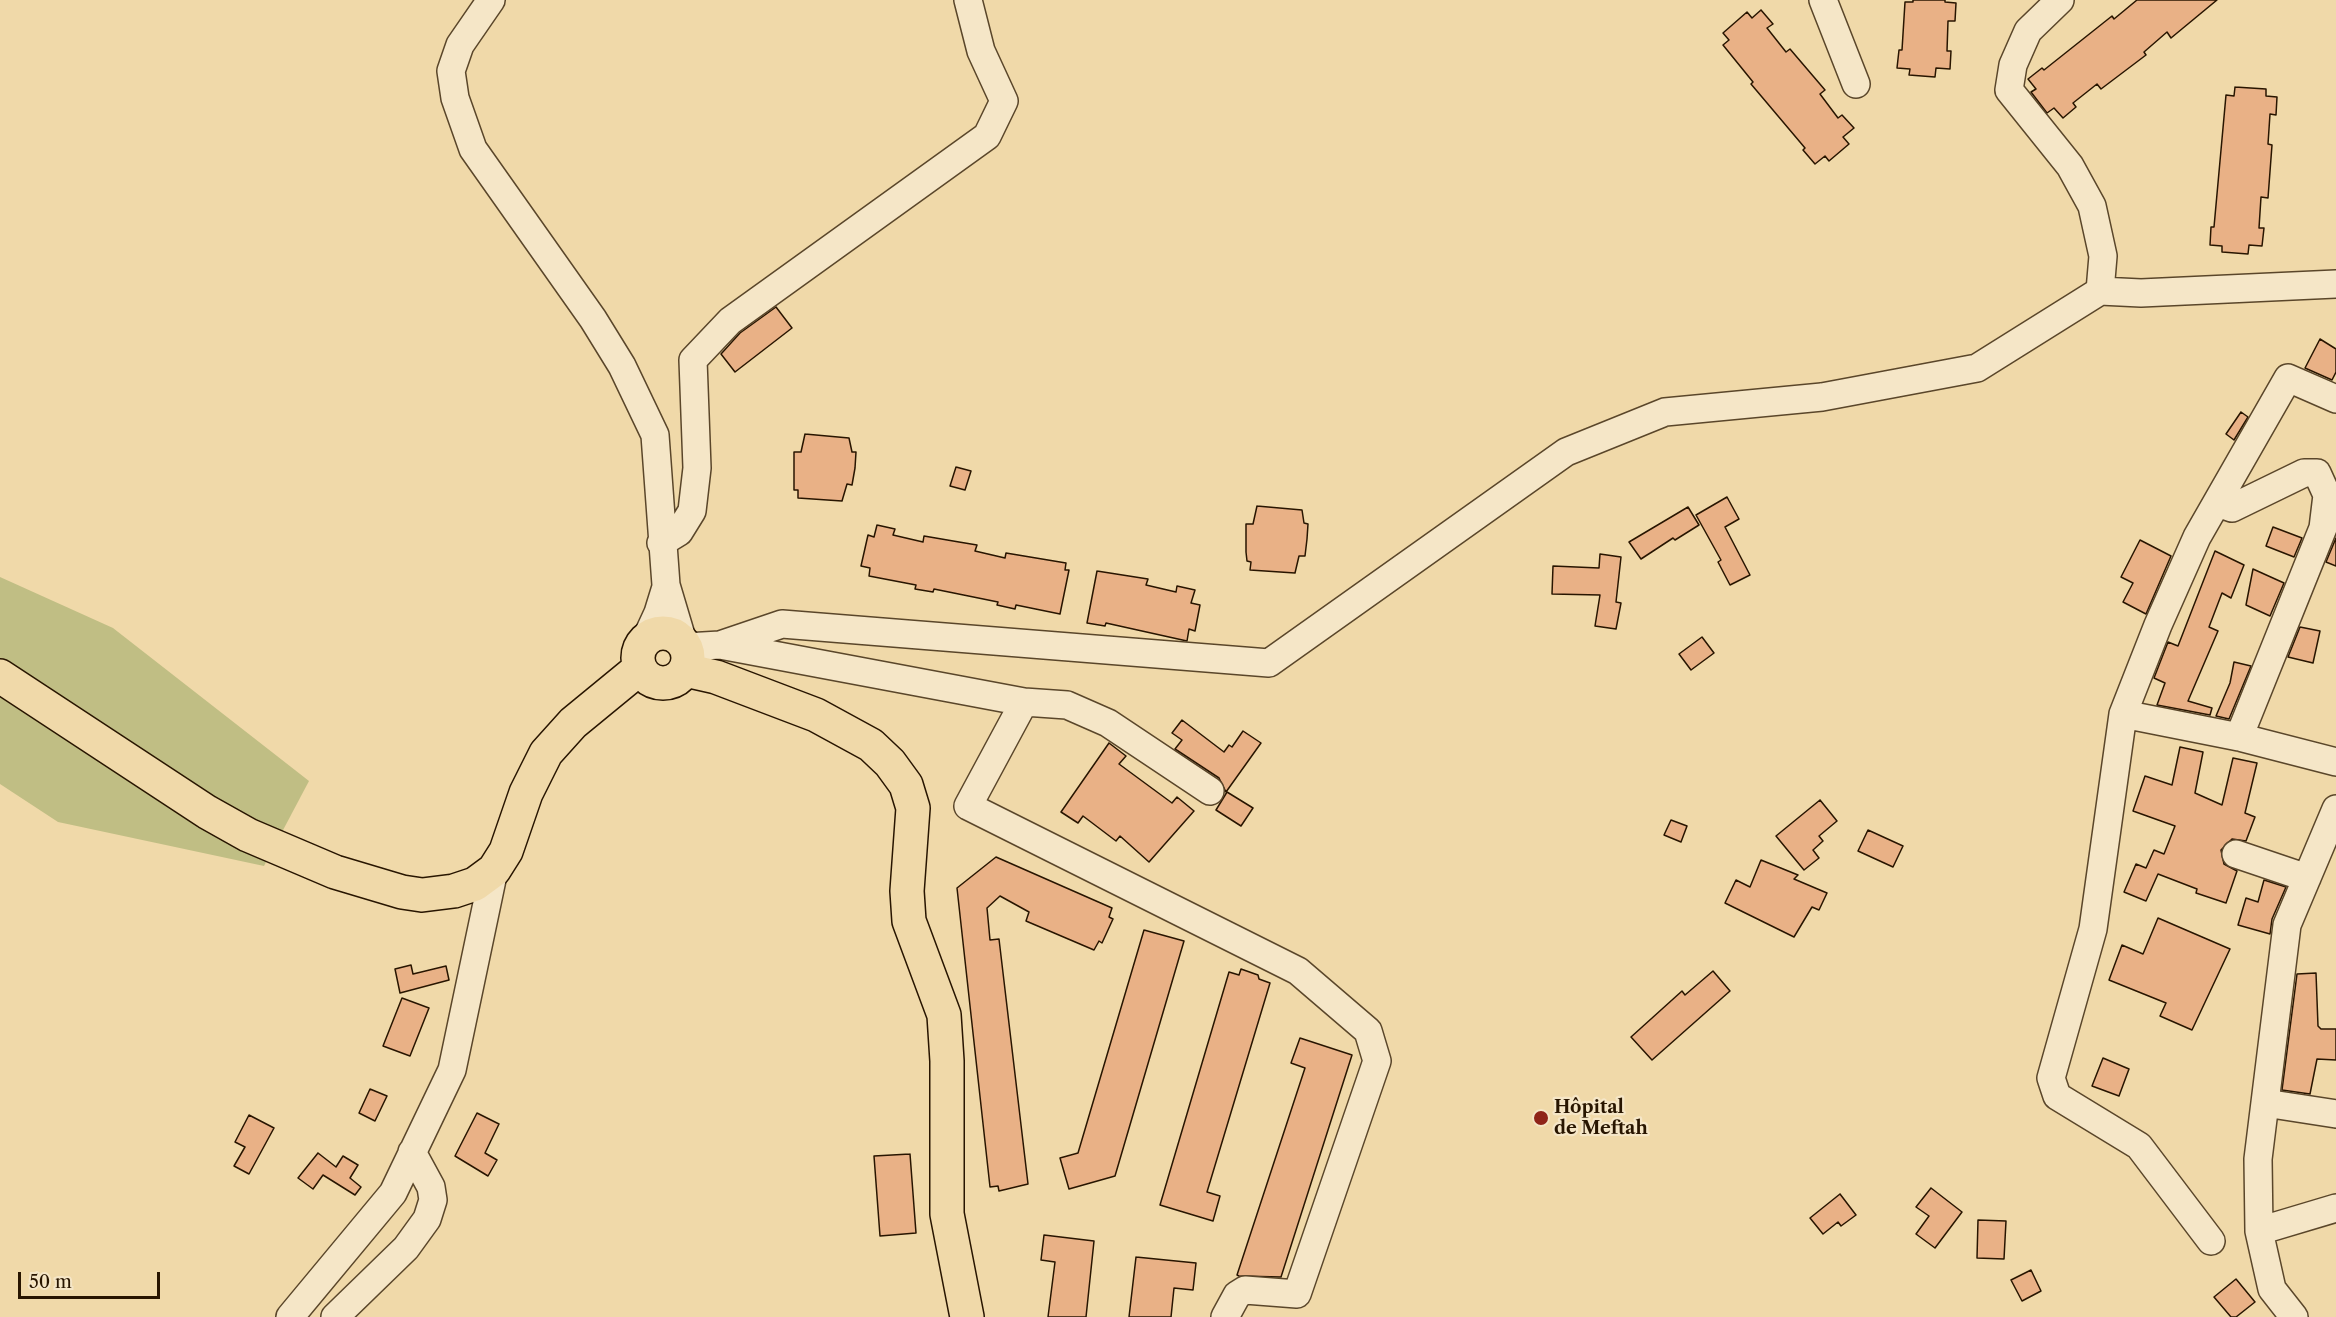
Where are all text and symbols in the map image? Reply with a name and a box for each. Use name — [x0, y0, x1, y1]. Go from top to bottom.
place label: Hôpital de Meftah — [1554, 1097, 1648, 1140]
marker: Hôpital de Meftah — [1532, 1109, 1550, 1127]
scale bar — [21, 1260, 164, 1298]
text: 50 m — [29, 1271, 72, 1293]

